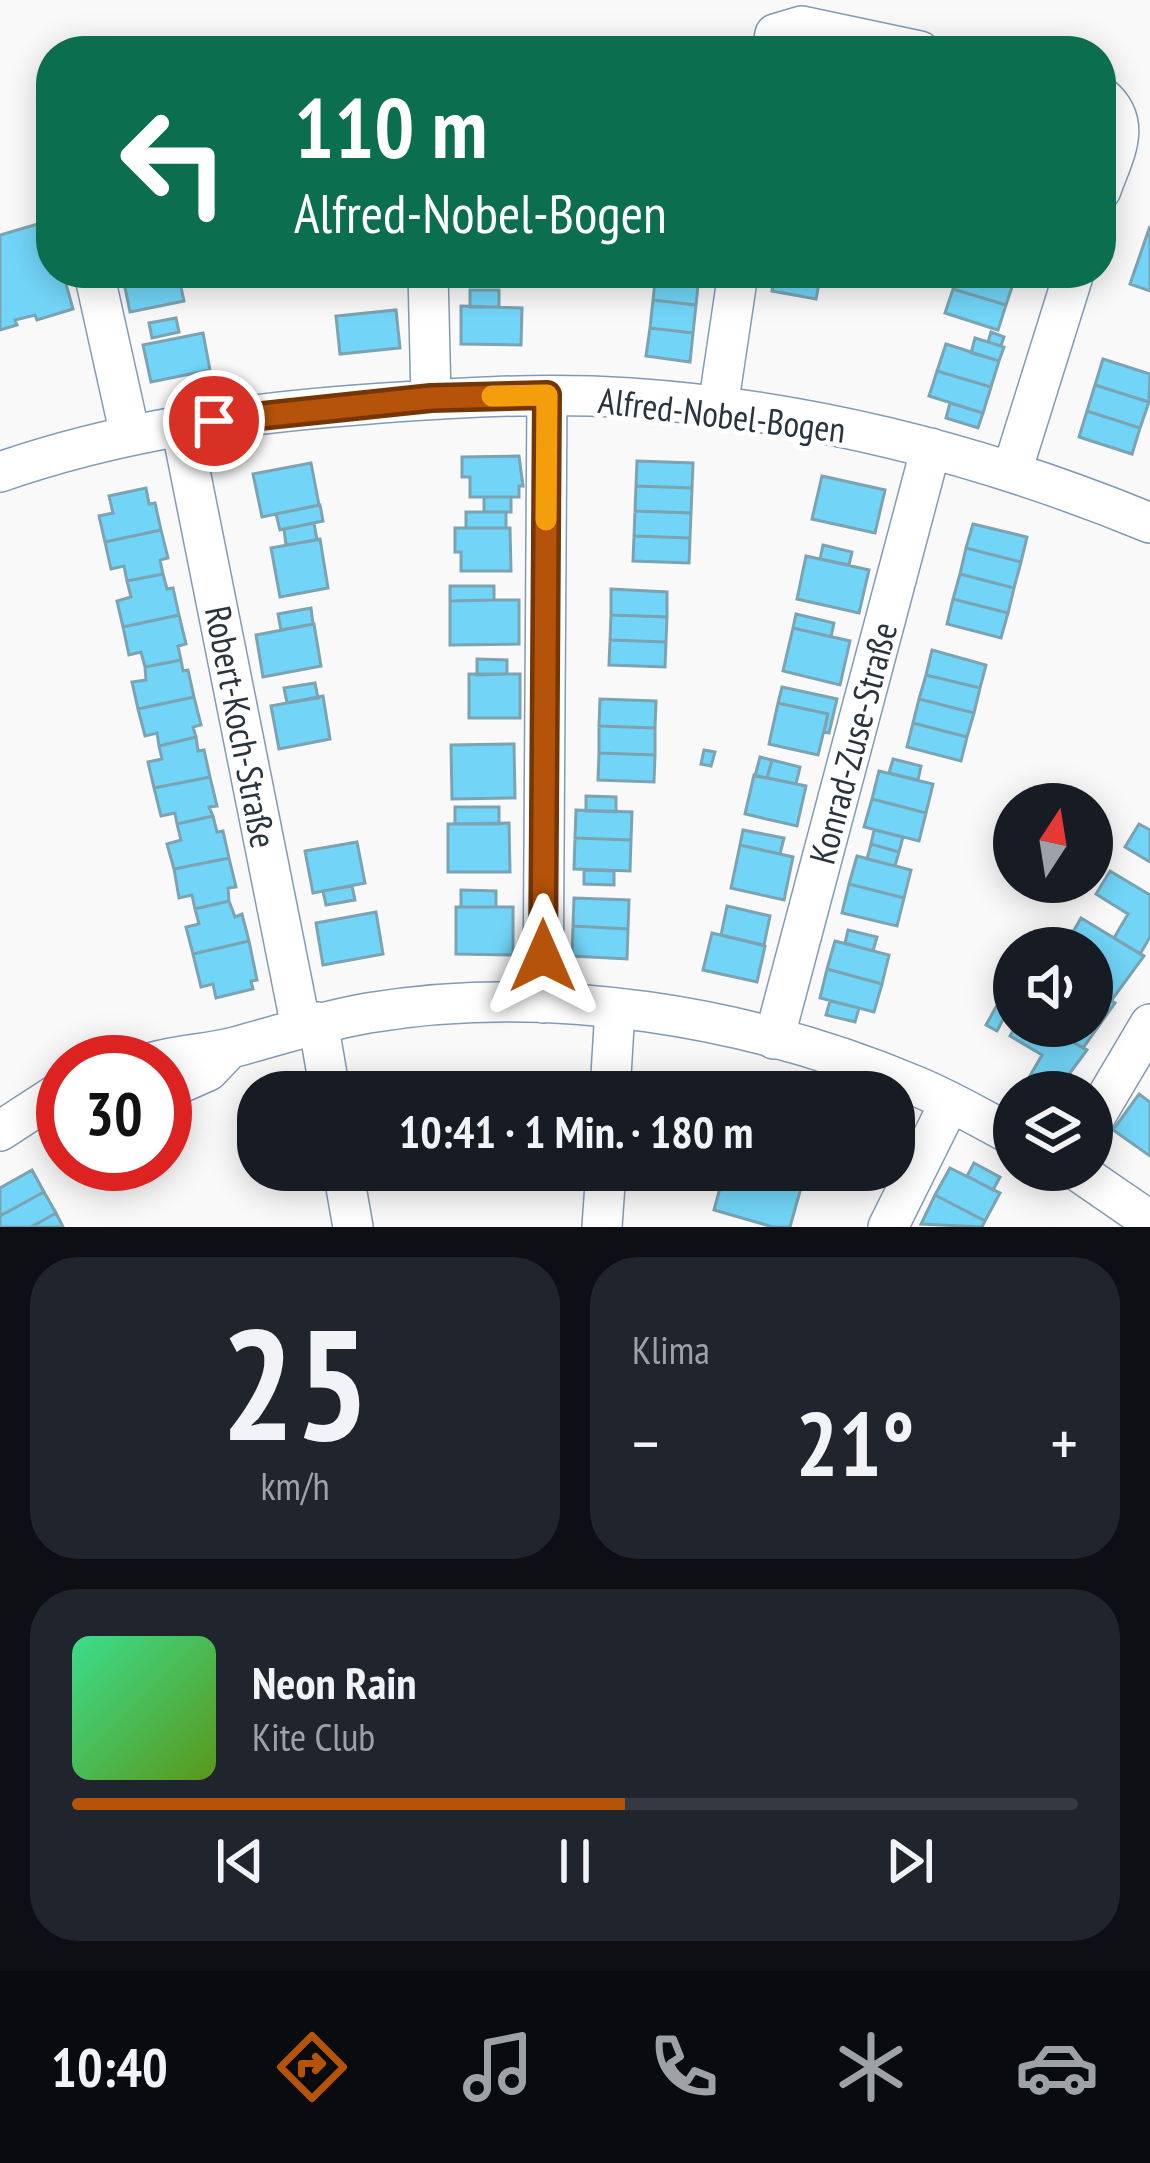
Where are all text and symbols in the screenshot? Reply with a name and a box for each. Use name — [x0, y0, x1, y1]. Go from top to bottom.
text: 110 m — [294, 72, 487, 181]
icon: left — [96, 84, 252, 240]
text: Alfred-Nobel-Bogen — [294, 178, 667, 248]
pin — [163, 370, 265, 472]
street label: Alfred-Nobel-Bogen — [596, 376, 848, 453]
icon: arrive — [181, 388, 247, 454]
street label: Robert-Koch-Straße — [195, 602, 288, 852]
street label: Konrad-Zuse-Straße — [798, 617, 907, 869]
north arrow — [993, 783, 1113, 903]
map controls — [993, 783, 1113, 1191]
position arrow — [480, 893, 606, 1019]
button: sound — [993, 927, 1113, 1047]
speed limit sign: 30 — [36, 1035, 192, 1191]
button: layers — [993, 1071, 1113, 1191]
text: 10:41 · 1 Min. · 180 m — [399, 1102, 753, 1160]
text: 25 — [220, 1281, 370, 1483]
text: Klima — [632, 1324, 710, 1375]
text: 21° — [796, 1384, 914, 1501]
text: − — [632, 1400, 659, 1485]
text: + — [1051, 1400, 1078, 1485]
text: km/h — [260, 1460, 330, 1511]
text: Neon Rain — [252, 1653, 417, 1711]
text: Kite Club — [252, 1711, 375, 1762]
icon: previous — [207, 1828, 273, 1894]
icon: pause — [542, 1828, 608, 1894]
icon: next — [877, 1828, 943, 1894]
icon: directions — [270, 2025, 354, 2109]
icon: music — [456, 2025, 540, 2109]
icon: phone — [642, 2025, 726, 2109]
icon: climate — [829, 2025, 913, 2109]
icon: car — [1015, 2025, 1099, 2109]
text: 10:40 — [51, 2032, 168, 2102]

